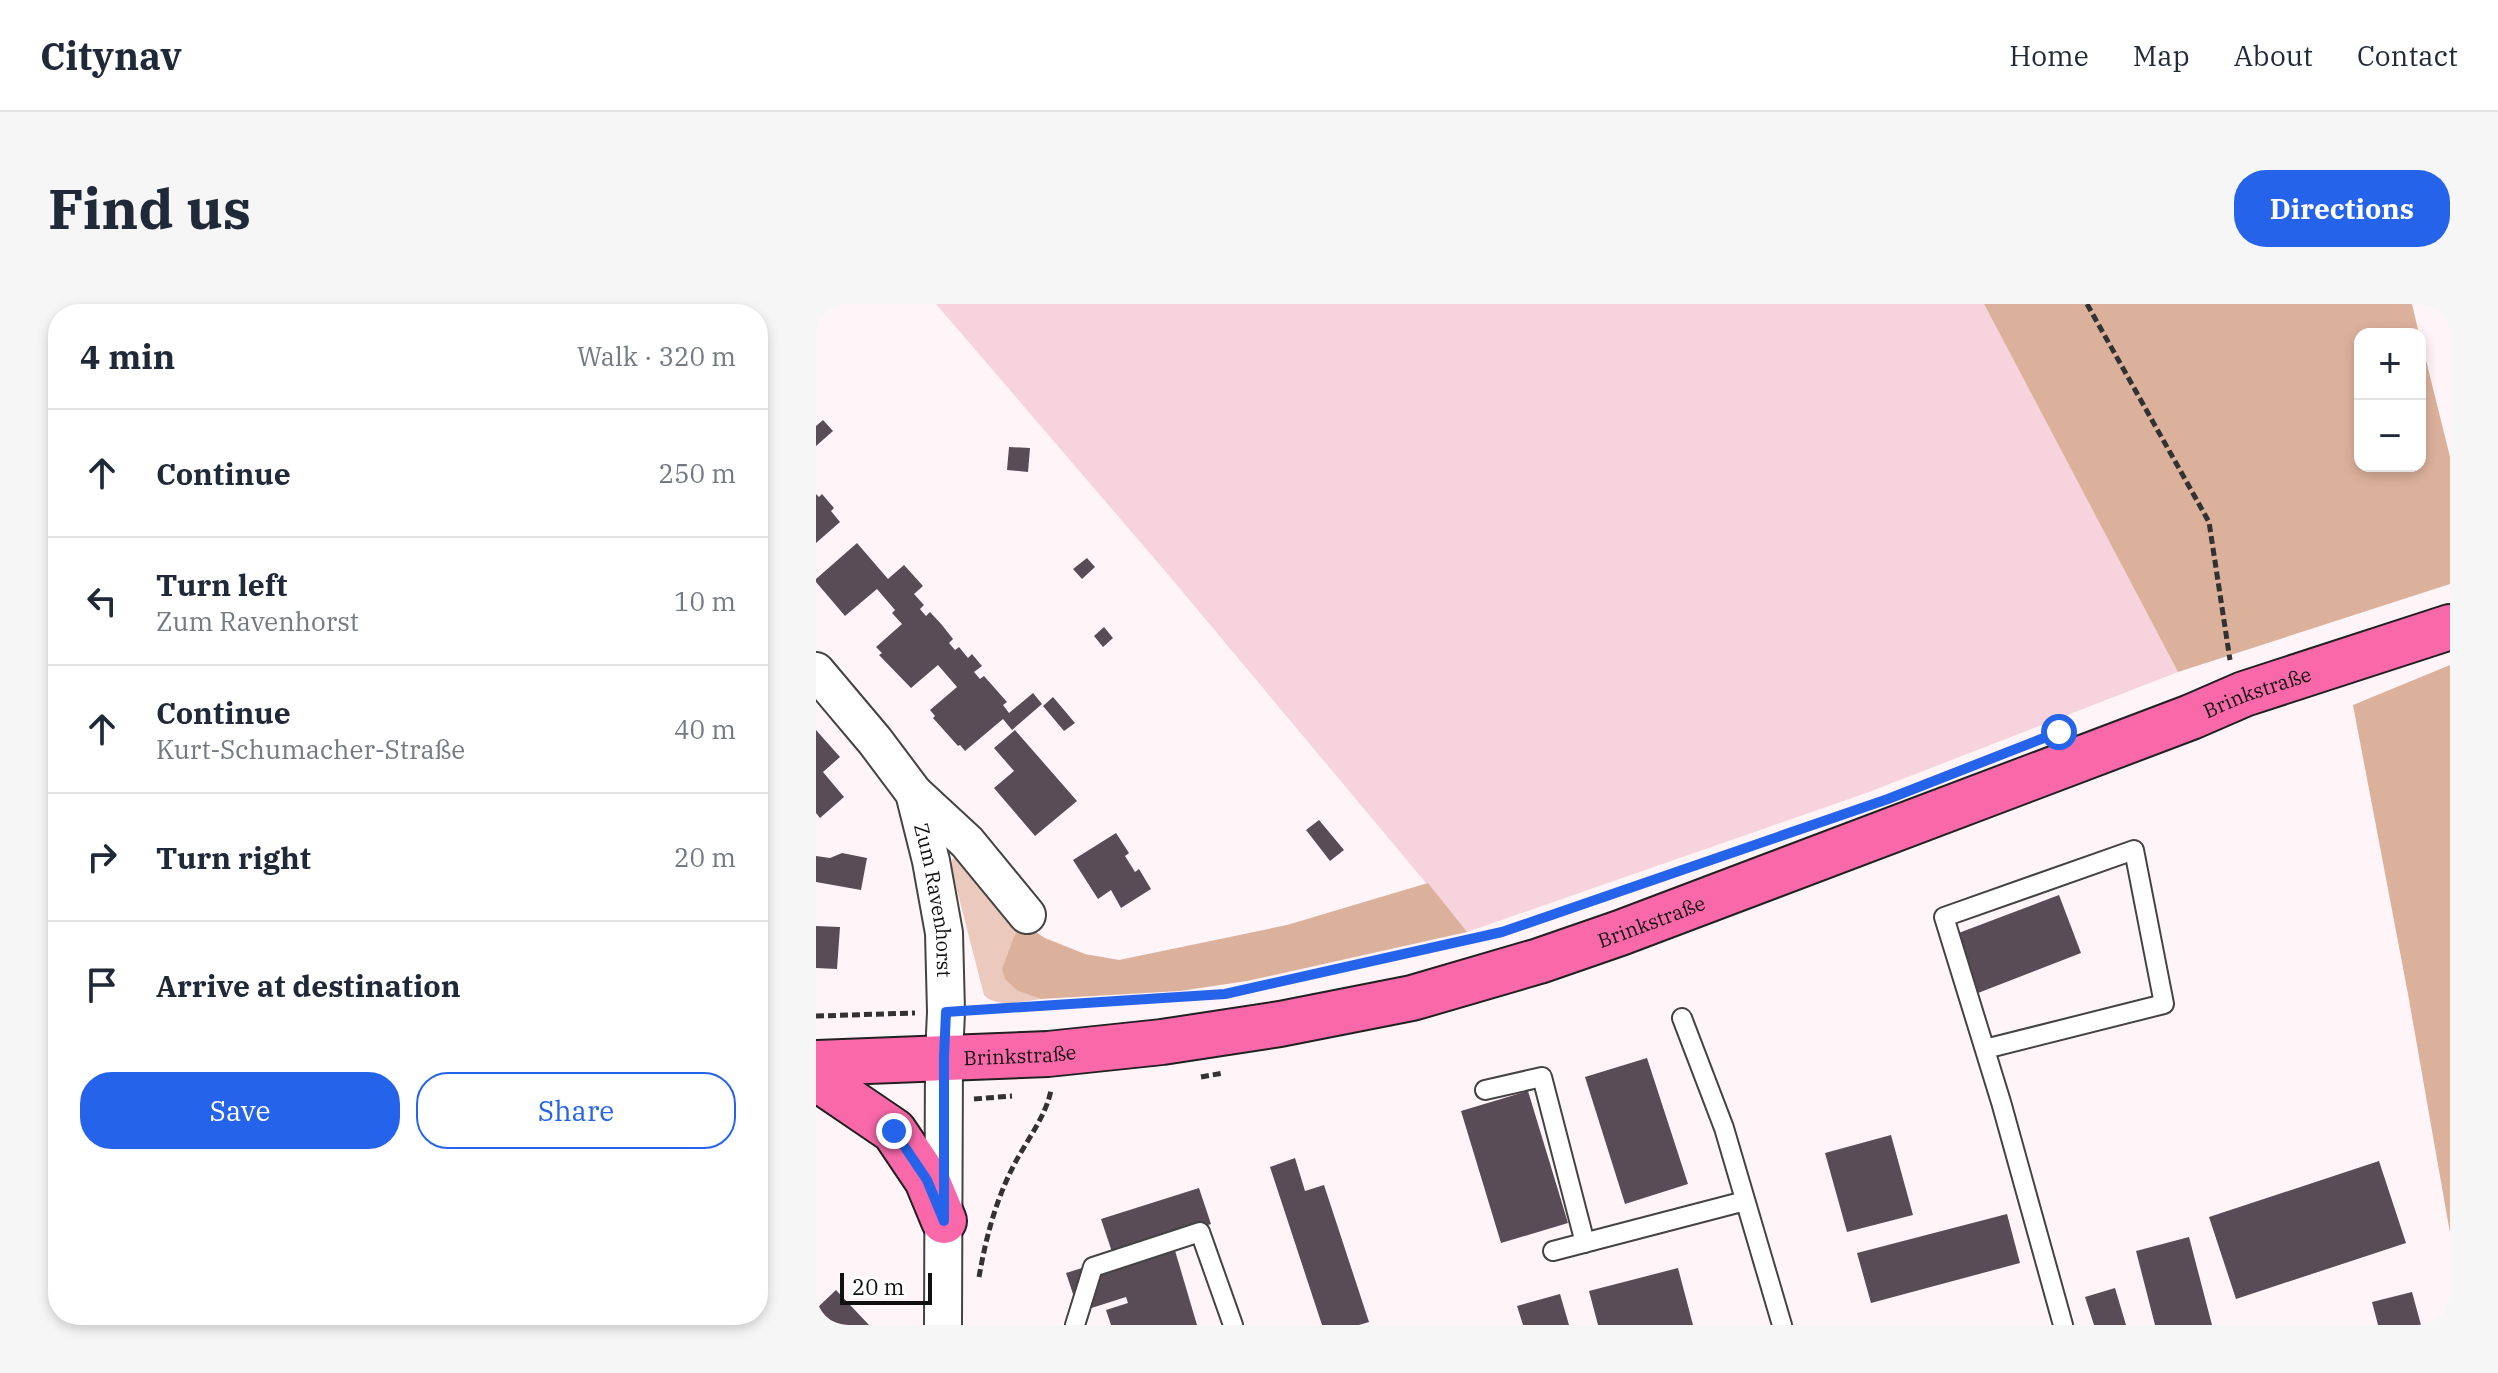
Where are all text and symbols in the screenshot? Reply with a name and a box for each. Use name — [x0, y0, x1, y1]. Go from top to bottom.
text: Citynav — [40, 31, 182, 80]
text: Home — [2009, 37, 2089, 74]
text: Map — [2133, 37, 2190, 74]
text: About — [2234, 37, 2313, 74]
text: Contact — [2357, 37, 2458, 74]
button: Directions — [2234, 170, 2450, 247]
text: Find us — [48, 172, 251, 244]
map controls — [2354, 328, 2426, 472]
button: + — [2354, 328, 2426, 400]
text: 4 min — [80, 334, 175, 378]
text: Walk · 320 m — [577, 339, 736, 373]
button: − — [2354, 400, 2426, 472]
icon: ahead — [80, 451, 124, 495]
text: Continue — [156, 454, 291, 493]
text: 250 m — [658, 456, 736, 490]
text: Turn left — [156, 565, 288, 604]
icon: left — [80, 579, 124, 623]
text: 10 m — [674, 584, 736, 618]
text: Zum Ravenhorst — [156, 604, 359, 638]
street label: Brinkstraße — [2199, 660, 2314, 724]
text: Continue — [156, 693, 291, 732]
icon: ahead — [80, 707, 124, 751]
text: 40 m — [674, 712, 736, 746]
route start — [2041, 714, 2077, 750]
text: Kurt-Schumacher-Straße — [156, 732, 465, 766]
street label: Zum Ravenhorst — [909, 820, 959, 978]
icon: right — [80, 835, 124, 879]
text: Turn right — [156, 838, 311, 877]
text: 20 m — [674, 840, 736, 874]
street label: Brinkstraße — [1594, 889, 1709, 953]
icon: arrive — [80, 963, 124, 1007]
text: Arrive at destination — [156, 966, 461, 1005]
street label: Brinkstraße — [963, 1038, 1078, 1071]
button: Save — [80, 1072, 400, 1149]
button: Share — [416, 1072, 736, 1149]
route end — [876, 1113, 912, 1149]
scale bar — [840, 1269, 932, 1305]
text: 20 m — [852, 1272, 904, 1301]

